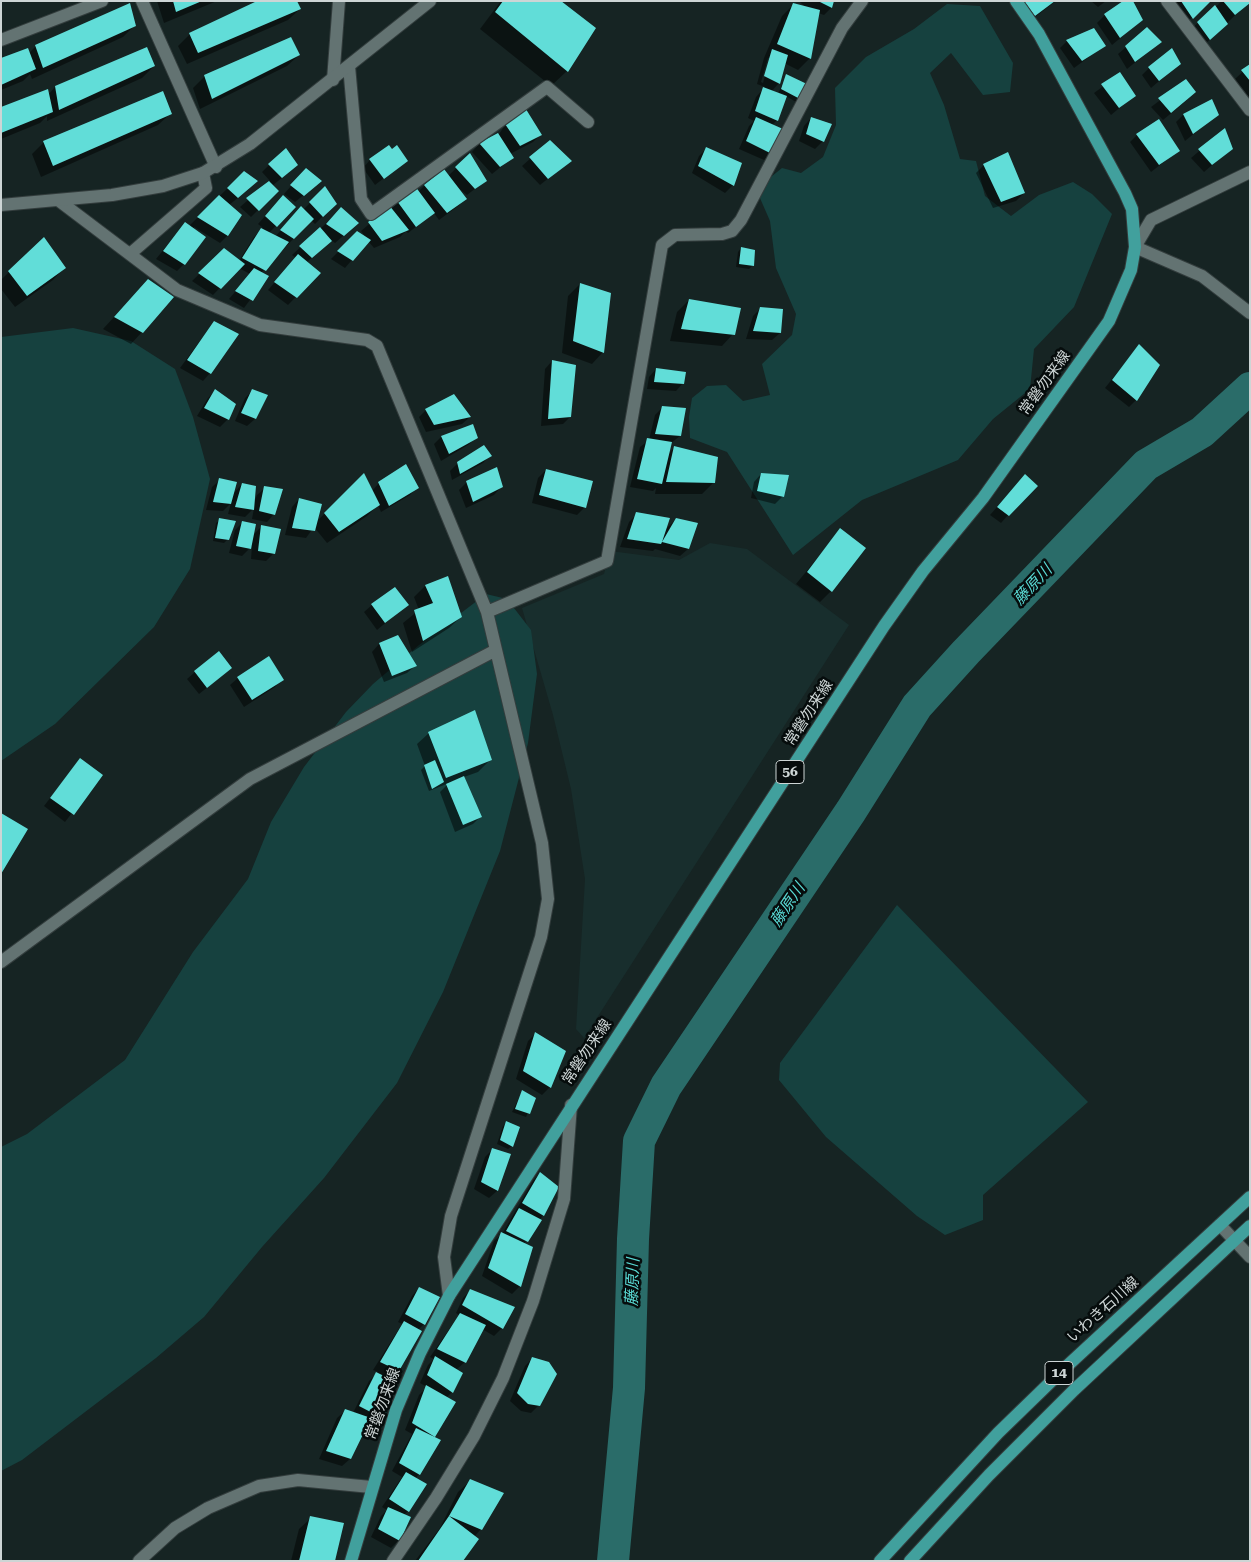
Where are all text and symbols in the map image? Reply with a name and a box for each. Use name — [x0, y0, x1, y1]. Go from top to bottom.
street label: 常磐勿来線 — [1016, 347, 1074, 419]
water label: 藤原川 — [1010, 561, 1056, 609]
street label: 常磐勿来線 — [781, 677, 837, 749]
road number: 56 — [776, 760, 804, 784]
water label: 藤原川 — [767, 880, 809, 930]
street label: 常磐勿来線 — [559, 1016, 615, 1088]
water label: 藤原川 — [623, 1258, 643, 1306]
street label: いわき石川線 — [1064, 1273, 1142, 1347]
road number: 14 — [1045, 1362, 1073, 1385]
street label: 常磐勿来線 — [362, 1366, 404, 1442]

